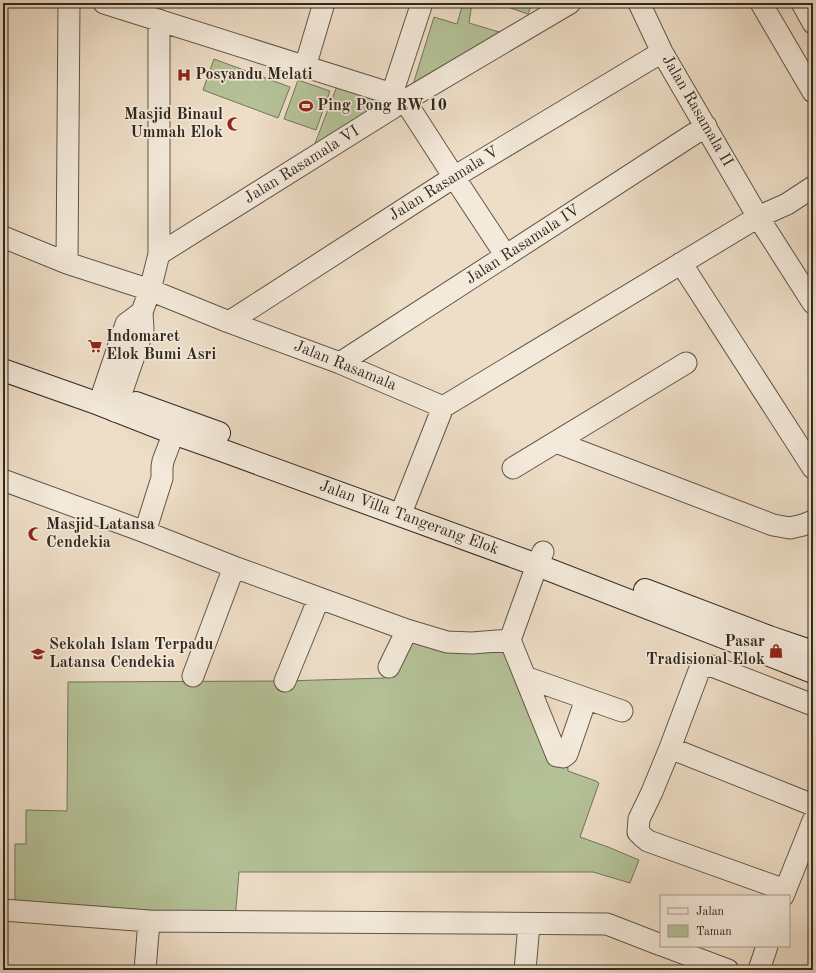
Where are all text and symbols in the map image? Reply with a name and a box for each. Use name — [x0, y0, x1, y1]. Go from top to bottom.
street label: Jalan Rasamala II — [659, 52, 735, 170]
hospital icon: Posyandu Melati — [176, 67, 192, 83]
place label: Posyandu Melati — [195, 67, 313, 83]
sports icon: Ping Pong RW 10 — [298, 98, 314, 114]
place label: Ping Pong RW 10 — [317, 98, 447, 114]
place label: Masjid Binaul Ummah Elok — [124, 107, 223, 141]
mosque icon: Masjid Binaul Ummah Elok — [226, 116, 242, 132]
street label: Jalan Rasamala VI — [242, 123, 362, 207]
street label: Jalan Rasamala V — [386, 144, 502, 224]
street label: Jalan Rasamala IV — [463, 202, 583, 288]
place label: Indomaret Elok Bumi Asri — [106, 329, 217, 363]
supermarket icon: Indomaret Elok Bumi Asri — [87, 338, 103, 354]
street label: Jalan Rasamala — [292, 338, 399, 394]
street label: Jalan Villa Tangerang Elok — [317, 478, 501, 558]
place label: Masjid Latansa Cendekia — [46, 517, 155, 551]
mosque icon: Masjid Latansa Cendekia — [27, 526, 43, 542]
place label: Pasar Tradisional Elok — [646, 634, 765, 668]
place label: Sekolah Islam Terpadu Latansa Cendekia — [49, 637, 214, 671]
shop icon: Pasar Tradisional Elok — [768, 643, 784, 659]
school or university icon: Sekolah Islam Terpadu Latansa Cendekia — [30, 646, 46, 662]
legend — [660, 895, 790, 947]
text: Jalan — [696, 906, 725, 918]
text: Taman — [696, 926, 732, 938]

